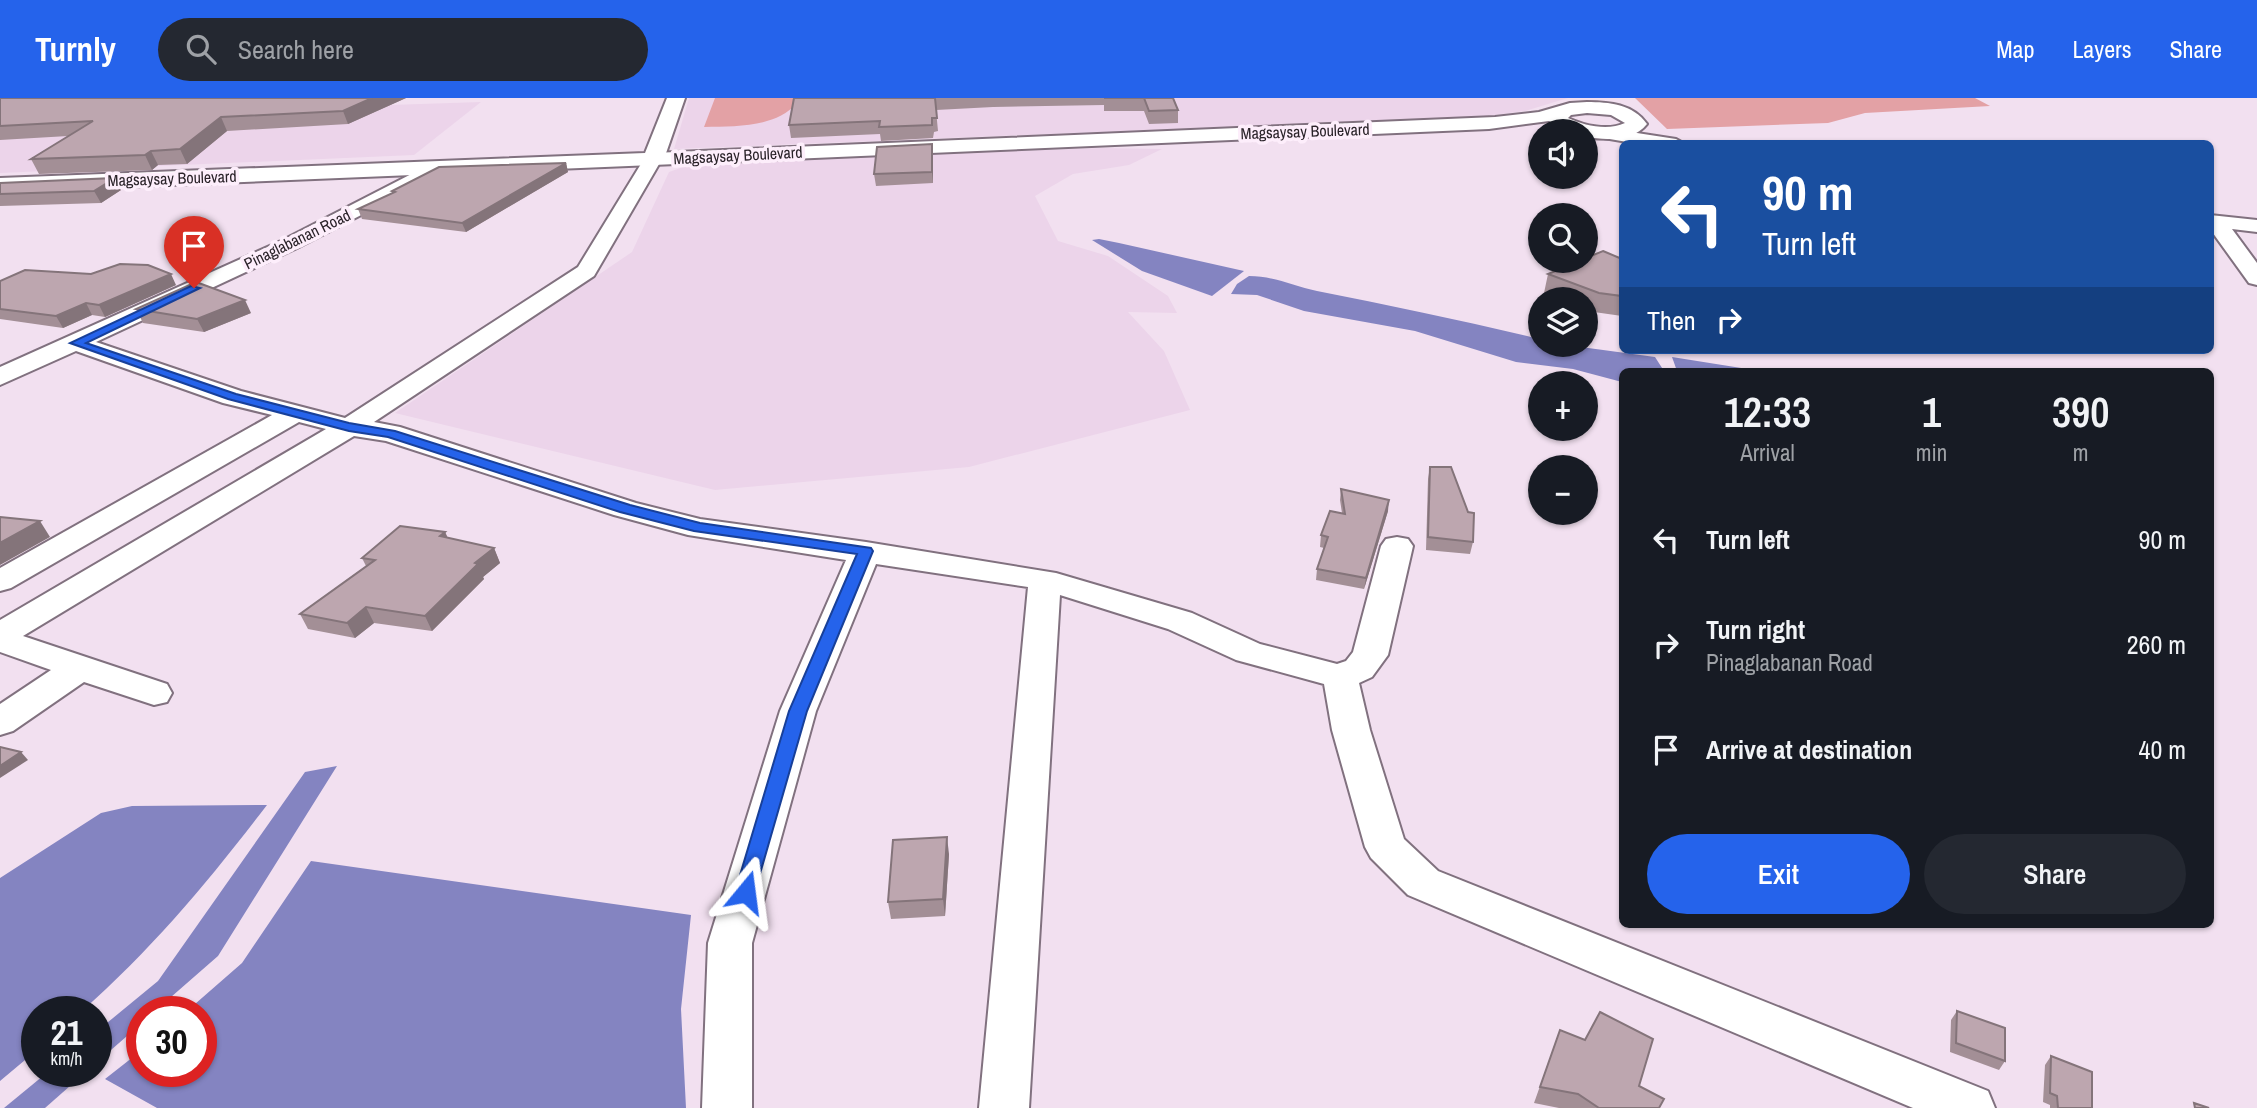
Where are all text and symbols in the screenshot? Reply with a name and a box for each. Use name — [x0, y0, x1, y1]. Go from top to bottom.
search box — [158, 18, 648, 81]
text: Turnly — [35, 27, 116, 71]
icon: search — [182, 30, 220, 68]
text: Search here — [238, 32, 354, 67]
text: Map — [1996, 33, 2034, 65]
text: Layers — [2072, 33, 2131, 65]
text: Share — [2169, 33, 2222, 65]
street label: Magsaysay Boulevard — [1240, 118, 1370, 144]
map controls — [1528, 119, 1598, 525]
button: sound — [1528, 119, 1598, 189]
street label: Magsaysay Boulevard — [673, 141, 803, 169]
text: 90 m — [1762, 159, 1854, 225]
street label: Magsaysay Boulevard — [107, 165, 237, 191]
icon: left — [1647, 168, 1738, 259]
button: search — [1528, 203, 1598, 273]
street label: Pinaglabanan Road — [240, 204, 354, 274]
pin — [164, 216, 224, 288]
text: Turn left — [1762, 222, 1856, 265]
icon: arrive — [175, 227, 213, 265]
button: layers — [1528, 287, 1598, 357]
icon: right — [1710, 301, 1748, 339]
text: Then — [1647, 303, 1696, 338]
button: + — [1528, 371, 1598, 441]
text: 12:33 — [1724, 384, 1811, 440]
text: 1 — [1922, 384, 1941, 440]
text: 390 — [2052, 384, 2109, 440]
text: Arrival — [1740, 437, 1795, 468]
text: min — [1916, 437, 1947, 468]
text: m — [2073, 437, 2088, 468]
button: − — [1528, 455, 1598, 525]
icon: left — [1647, 521, 1685, 559]
text: Turn left — [1706, 522, 1790, 557]
text: 90 m — [2139, 522, 2186, 557]
text: Turn right — [1706, 612, 1805, 647]
icon: right — [1647, 626, 1685, 664]
text: 260 m — [2127, 627, 2186, 662]
text: Pinaglabanan Road — [1706, 647, 1873, 678]
icon: arrive — [1647, 731, 1685, 769]
text: Arrive at destination — [1706, 732, 1912, 767]
text: 40 m — [2139, 732, 2186, 767]
button: Exit — [1647, 834, 1910, 914]
button: Share — [1924, 834, 2186, 914]
position arrow — [709, 855, 783, 929]
speed limit sign: 30 — [126, 996, 217, 1087]
text: 21 — [51, 1009, 82, 1056]
text: km/h — [51, 1046, 83, 1071]

